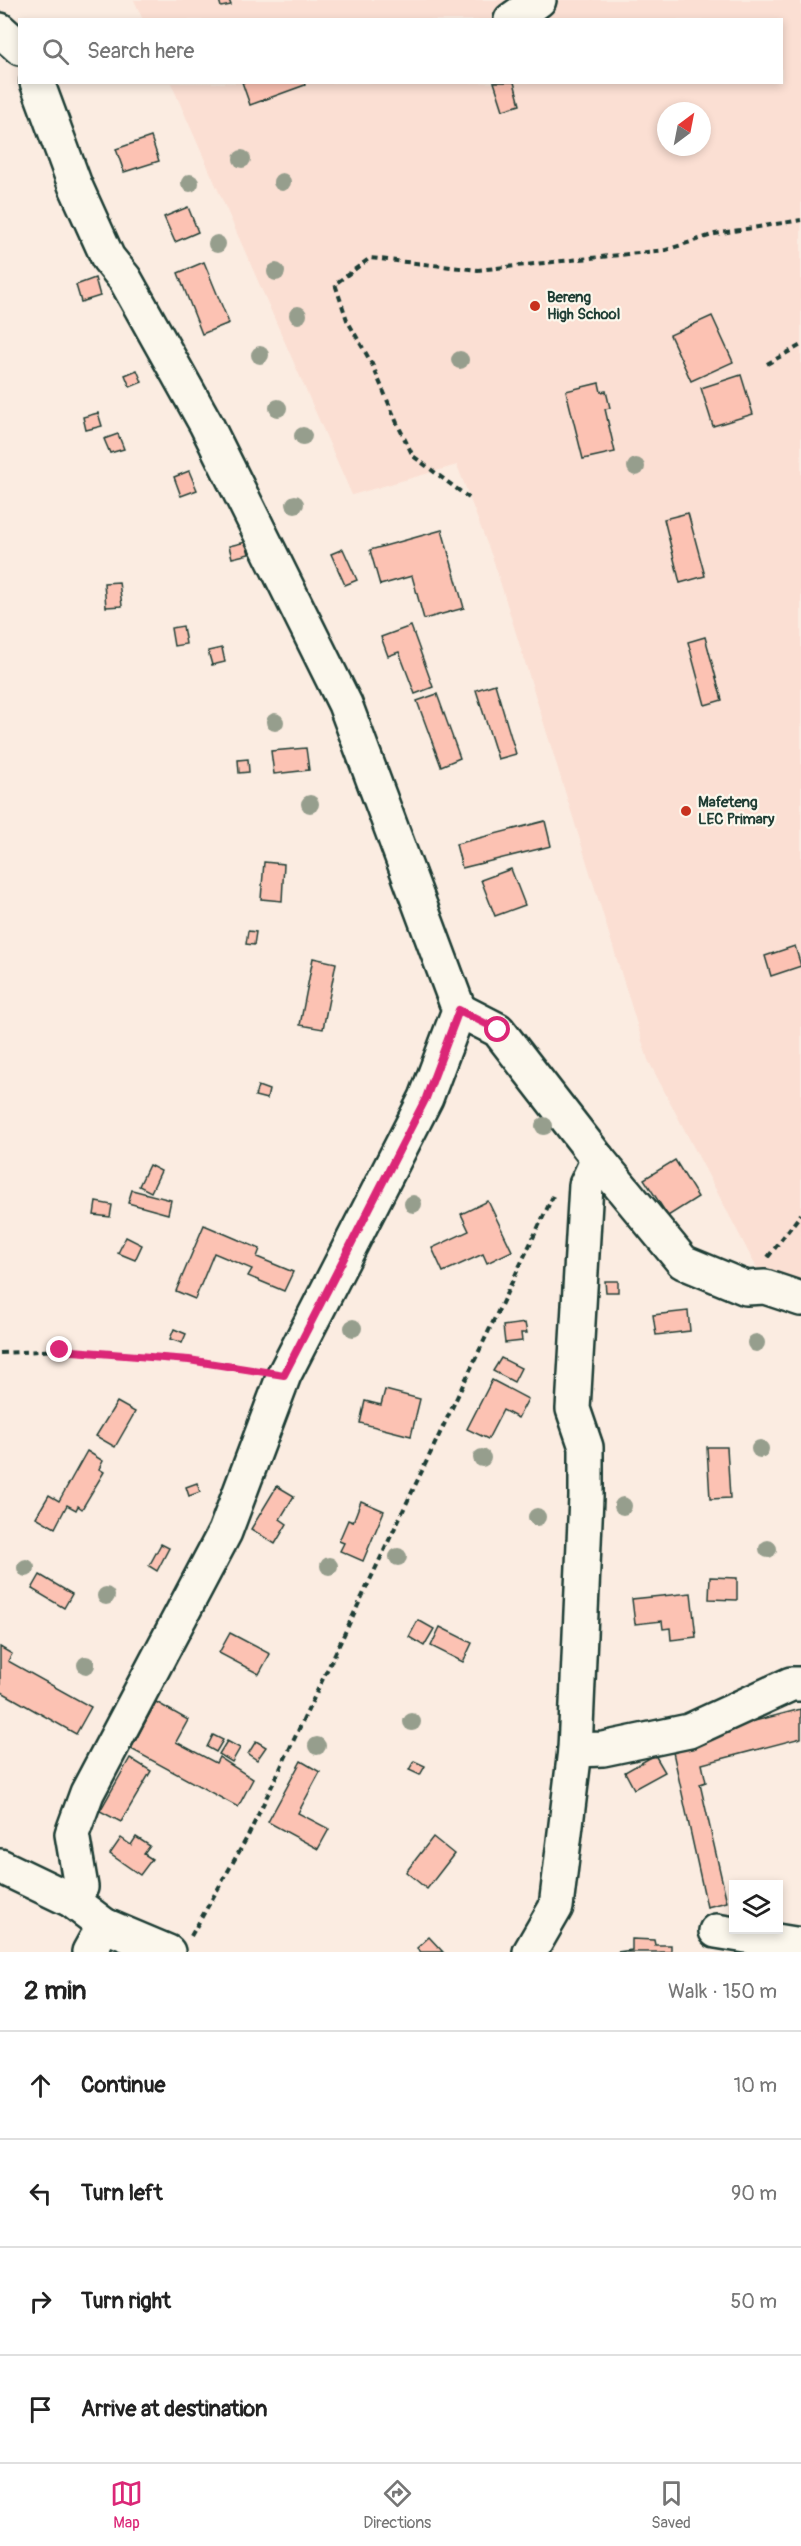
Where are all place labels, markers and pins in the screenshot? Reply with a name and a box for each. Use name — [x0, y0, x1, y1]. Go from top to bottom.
place label: Bereng High School — [547, 288, 620, 324]
marker: Bereng High School — [528, 299, 542, 313]
place label: Mafeteng LEC Primary — [698, 793, 775, 829]
marker: Mafeteng LEC Primary — [679, 804, 693, 818]

